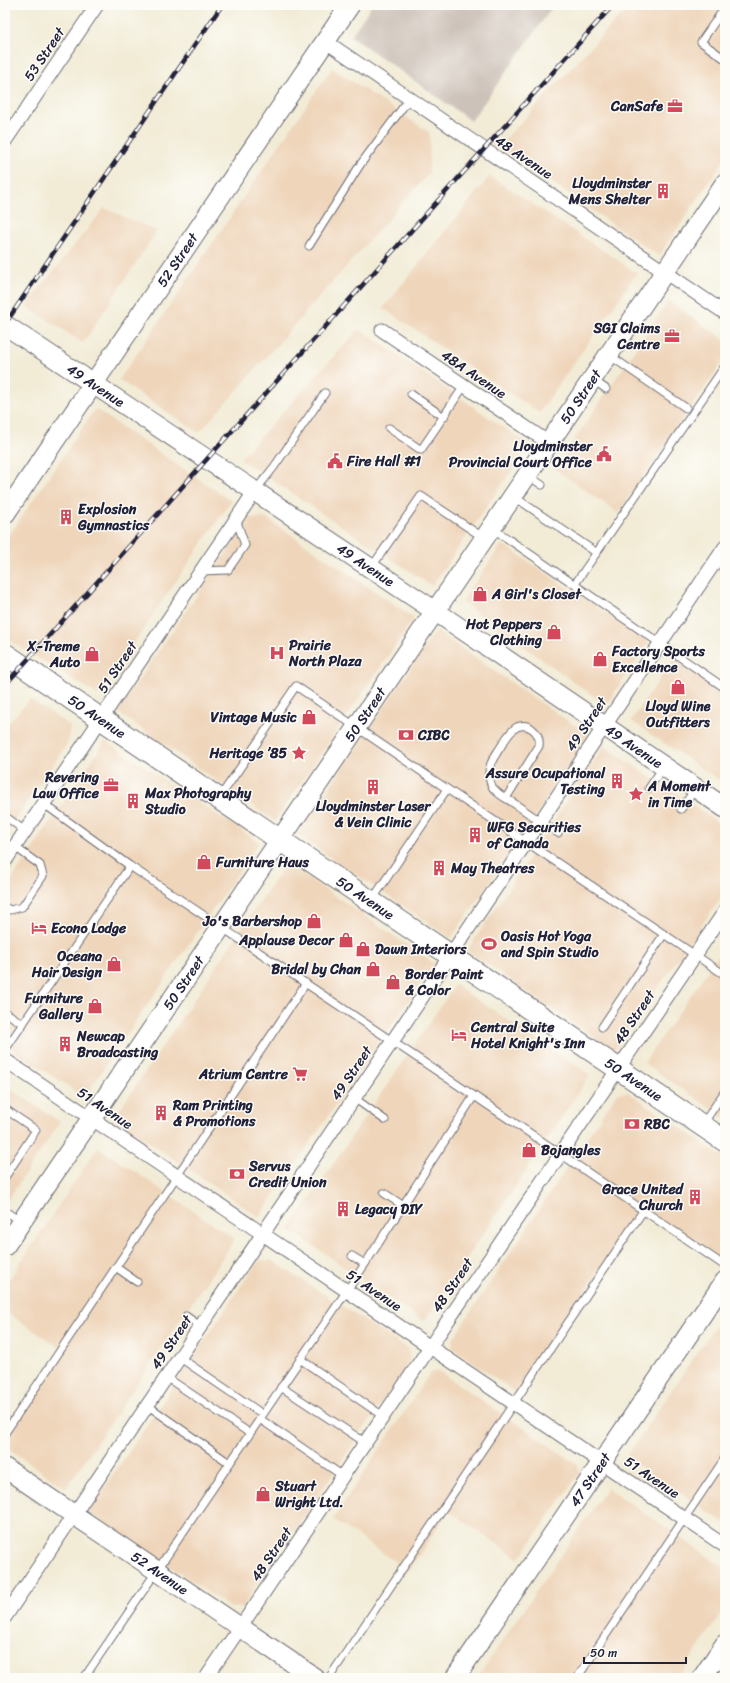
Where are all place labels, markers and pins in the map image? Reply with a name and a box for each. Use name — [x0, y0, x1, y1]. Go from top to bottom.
place label: CanSafe — [610, 94, 663, 119]
office icon: CanSafe — [666, 97, 684, 115]
place label: Lloydminster Mens Shelter — [568, 171, 652, 212]
building icon: Lloydminster Mens Shelter — [654, 182, 672, 200]
place label: SGI Claims Centre — [593, 316, 661, 357]
office icon: SGI Claims Centre — [663, 327, 681, 345]
place label: Lloydminster Provincial Court Office — [449, 434, 593, 475]
public building icon: Lloydminster Provincial Court Office — [595, 445, 613, 463]
place label: Fire Hall #1 — [346, 449, 421, 474]
public building icon: Fire Hall #1 — [326, 452, 344, 470]
place label: Explosion Gymnastics — [77, 497, 150, 538]
building icon: Explosion Gymnastics — [57, 508, 75, 526]
place label: A Girl's Closet — [491, 582, 582, 607]
shop icon: A Girl's Closet — [471, 585, 489, 603]
place label: Hot Peppers Clothing — [465, 612, 543, 653]
shop icon: Hot Peppers Clothing — [545, 623, 563, 641]
place label: Prairie North Plaza — [288, 633, 363, 674]
place label: X-Treme Auto — [26, 634, 81, 675]
place label: Factory Sports Excellence — [611, 639, 705, 680]
hospital icon: Prairie North Plaza — [268, 644, 286, 662]
shop icon: X-Treme Auto — [83, 645, 101, 663]
shop icon: Factory Sports Excellence — [591, 650, 609, 668]
shop icon: Lloyd Wine Outfitters — [669, 678, 687, 696]
place label: Lloyd Wine Outfitters — [645, 694, 711, 735]
place label: Vintage Music — [210, 705, 297, 730]
shop icon: Vintage Music — [300, 708, 318, 726]
place label: CIBC — [417, 723, 450, 748]
bank icon: CIBC — [397, 726, 415, 744]
place label: Heritage ’85 — [208, 741, 287, 766]
place icon: Heritage ’85 — [290, 744, 308, 762]
place label: Assure Ocupational Testing — [485, 761, 606, 802]
place label: Revering Law Office — [33, 765, 100, 806]
building icon: Assure Ocupational Testing — [608, 772, 626, 790]
place label: A Moment in Time — [647, 774, 712, 815]
office icon: Revering Law Office — [102, 776, 120, 794]
building icon: Lloydminster Laser & Vein Clinic — [364, 778, 382, 796]
place label: Max Photography Studio — [144, 781, 252, 822]
place icon: A Moment in Time — [627, 785, 645, 803]
building icon: Max Photography Studio — [124, 792, 142, 810]
place label: Lloydminster Laser & Vein Clinic — [316, 794, 432, 835]
place label: WFG Securities of Canada — [487, 815, 582, 856]
building icon: WFG Securities of Canada — [466, 826, 484, 844]
place label: Furniture Haus — [215, 850, 309, 875]
shop icon: Furniture Haus — [195, 853, 213, 871]
place label: May Theatres — [450, 856, 535, 881]
building icon: May Theatres — [430, 859, 448, 877]
place label: Jo's Barbershop — [202, 909, 303, 934]
shop icon: Jo's Barbershop — [305, 912, 323, 930]
place label: Econo Lodge — [51, 916, 127, 941]
hotel icon: Econo Lodge — [30, 919, 48, 937]
place label: Oasis Hot Yoga and Spin Studio — [500, 924, 599, 965]
place label: Applause Decor — [238, 928, 335, 953]
shop icon: Applause Decor — [337, 931, 355, 949]
sports icon: Oasis Hot Yoga and Spin Studio — [480, 935, 498, 953]
place label: Dawn Interiors — [375, 937, 467, 962]
shop icon: Dawn Interiors — [354, 940, 372, 958]
place label: Oceana Hair Design — [31, 944, 103, 985]
shop icon: Oceana Hair Design — [105, 955, 123, 973]
place label: Bridal by Chan — [271, 957, 361, 982]
shop icon: Bridal by Chan — [364, 960, 382, 978]
place label: Border Paint & Color — [405, 962, 485, 1003]
shop icon: Border Paint & Color — [384, 973, 402, 991]
place label: Furniture Gallery — [24, 986, 84, 1027]
shop icon: Furniture Gallery — [86, 997, 104, 1015]
place label: Central Suite Hotel Knight's Inn — [470, 1015, 585, 1056]
place label: Newcap Broadcasting — [76, 1024, 159, 1065]
hotel icon: Central Suite Hotel Knight's Inn — [450, 1026, 468, 1044]
building icon: Newcap Broadcasting — [56, 1035, 74, 1053]
place label: Atrium Centre — [198, 1062, 289, 1087]
supermarket icon: Atrium Centre — [291, 1065, 309, 1083]
place label: Ram Printing & Promotions — [172, 1093, 256, 1134]
building icon: Ram Printing & Promotions — [152, 1104, 170, 1122]
place label: RBC — [643, 1112, 670, 1137]
bank icon: RBC — [623, 1115, 641, 1133]
place label: Bojangles — [541, 1138, 601, 1163]
shop icon: Bojangles — [520, 1141, 538, 1159]
place label: Servus Credit Union — [248, 1154, 327, 1195]
bank icon: Servus Credit Union — [228, 1165, 246, 1183]
place label: Grace United Church — [601, 1177, 685, 1218]
building icon: Grace United Church — [686, 1188, 704, 1206]
place label: Legacy DIY — [355, 1197, 423, 1222]
building icon: Legacy DIY — [334, 1200, 352, 1218]
place label: Stuart Wright Ltd. — [274, 1474, 344, 1515]
shop icon: Stuart Wright Ltd. — [254, 1485, 272, 1503]

